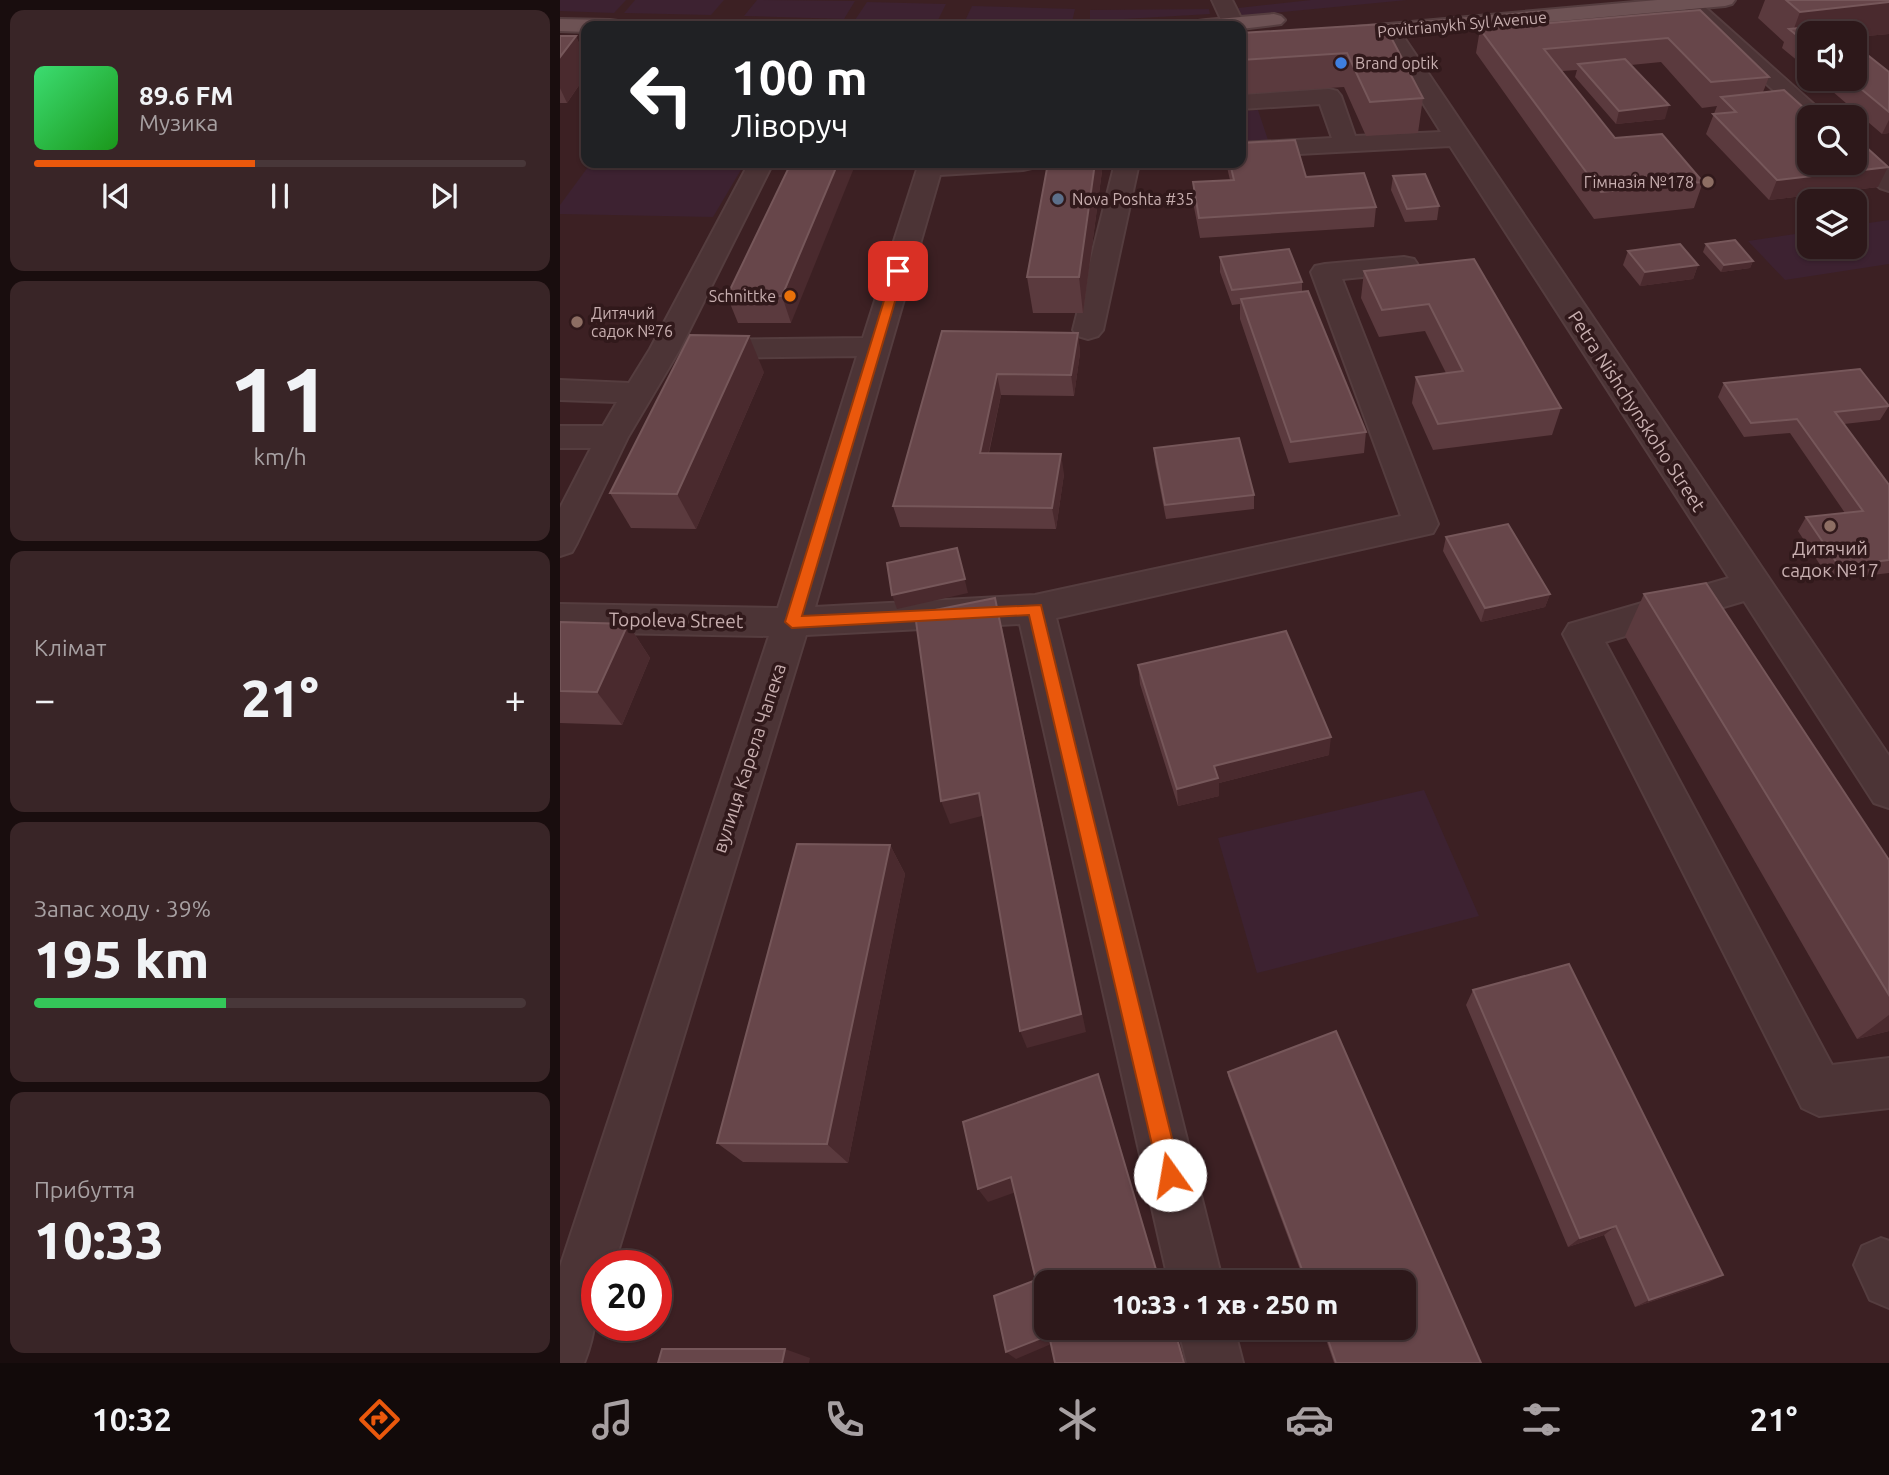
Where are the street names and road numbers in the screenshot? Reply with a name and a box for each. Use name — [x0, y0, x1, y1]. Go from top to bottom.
street label: Povitrianykh Syl Avenue — [1376, 8, 1548, 40]
street label: Petra Nishchynskoho Street — [1564, 306, 1710, 516]
street label: Topoleva Street — [608, 608, 744, 632]
street label: вулиця Карела Чапека — [708, 661, 790, 855]

